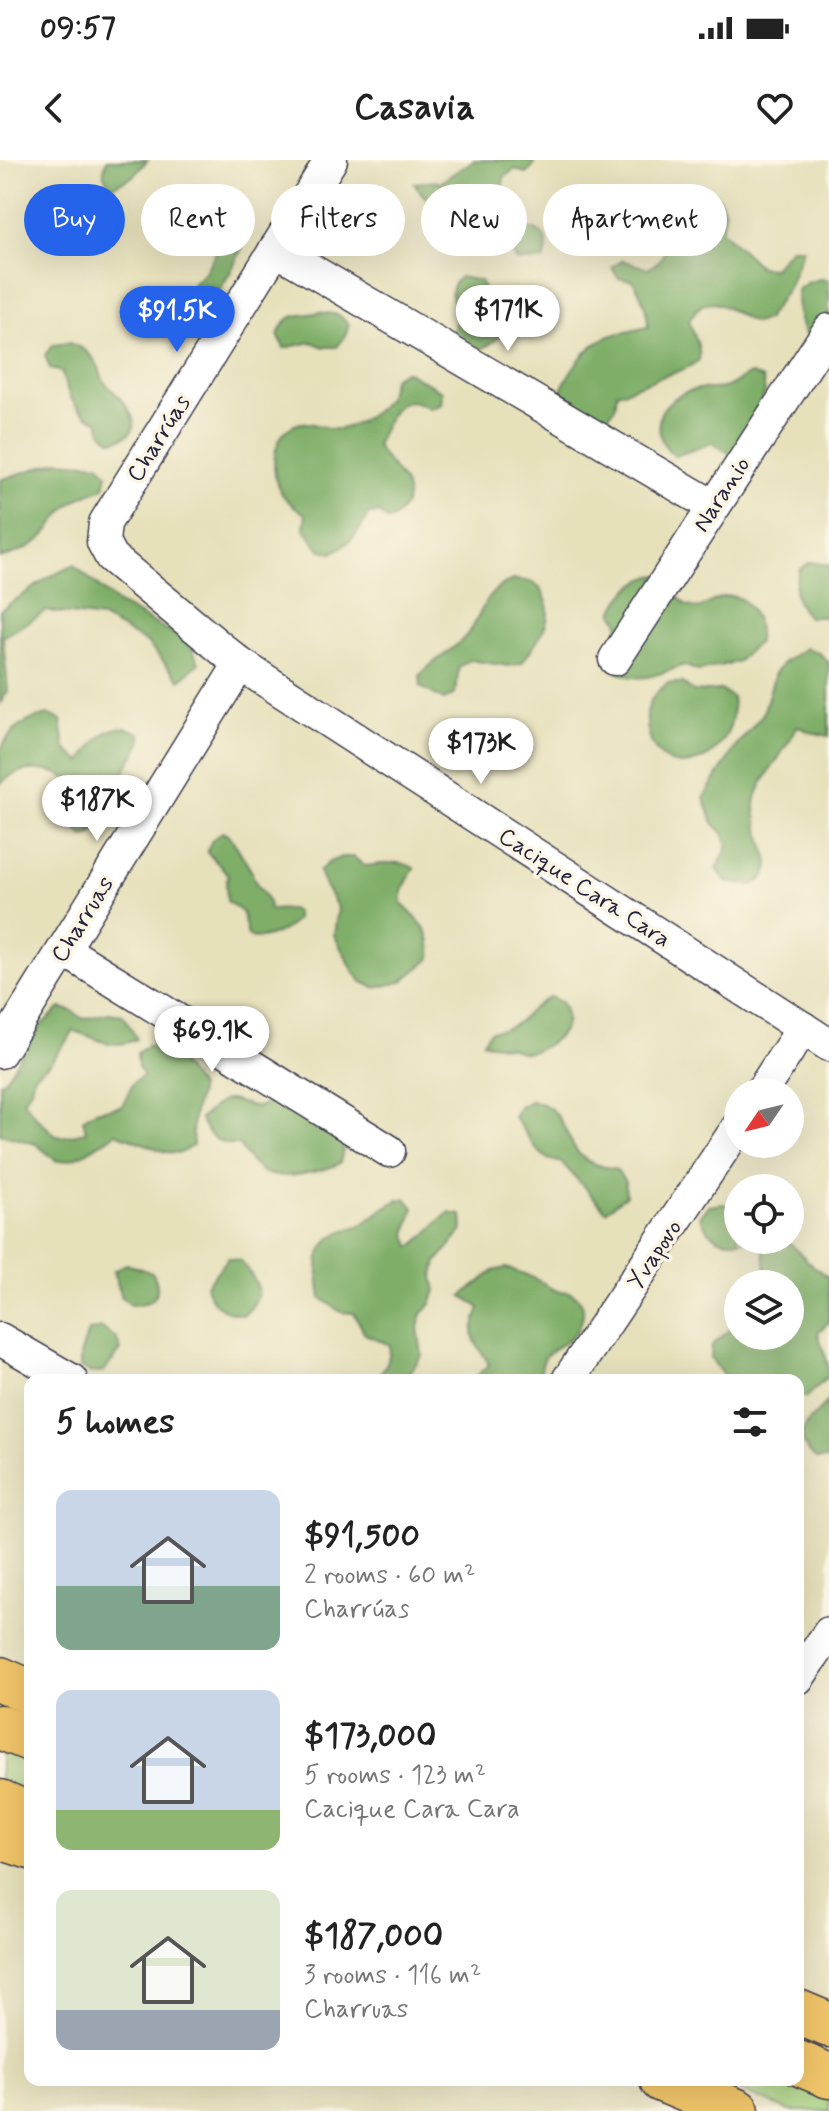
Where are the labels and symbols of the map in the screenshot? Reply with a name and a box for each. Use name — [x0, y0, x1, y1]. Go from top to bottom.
pin: $171K — [452, 285, 564, 353]
pin: $91.5K — [112, 286, 242, 354]
street label: Charrúas — [120, 389, 198, 488]
street label: Naranio — [686, 451, 758, 538]
pin: $173K — [425, 718, 537, 786]
pin: $187K — [41, 775, 153, 843]
street label: Cacique Cara Cara — [492, 821, 676, 956]
street label: Charruas — [45, 871, 122, 969]
pin: $69.1K — [147, 1006, 277, 1074]
north arrow — [724, 1078, 804, 1158]
street label: Yvapovo — [621, 1214, 690, 1296]

